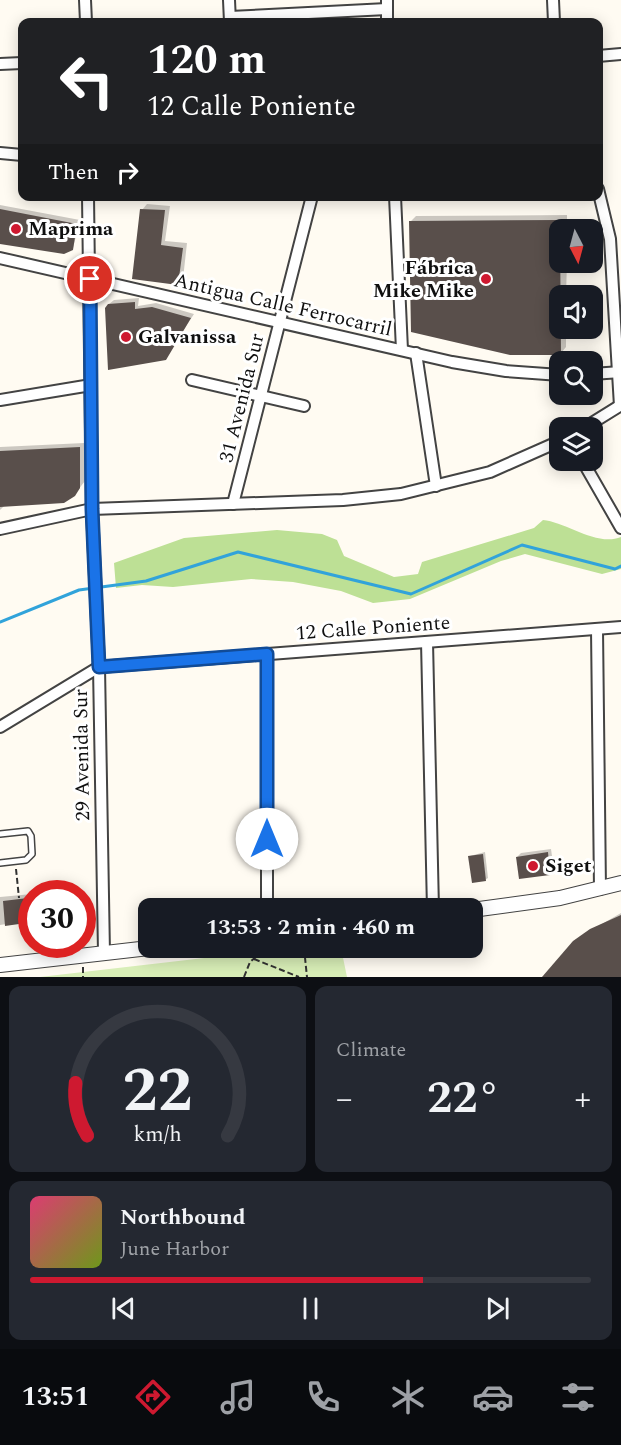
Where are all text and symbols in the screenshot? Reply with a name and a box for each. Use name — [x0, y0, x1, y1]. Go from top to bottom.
text: 120 m — [147, 29, 266, 92]
icon: left — [48, 42, 126, 120]
text: 12 Calle Poniente — [147, 86, 356, 128]
text: Then — [48, 156, 99, 189]
icon: right — [111, 156, 144, 189]
place label: Maprima — [28, 214, 114, 244]
north arrow — [549, 219, 603, 273]
map controls — [549, 219, 603, 471]
marker: Maprima — [9, 222, 23, 236]
pin — [64, 253, 115, 304]
place label: Fábrica Mike Mike — [373, 253, 475, 306]
icon: arrive — [73, 262, 106, 295]
street label: Antigua Calle Ferrocarril — [171, 265, 395, 345]
marker: Fábrica Mike Mike — [479, 272, 493, 286]
button: sound — [549, 285, 603, 339]
place label: Galvanissa — [138, 322, 237, 352]
marker: Galvanissa — [119, 330, 133, 344]
street label: 31 Avenida Sur — [211, 330, 273, 466]
button: search — [549, 351, 603, 405]
button: layers — [549, 417, 603, 471]
street label: 12 Calle Poniente — [295, 608, 451, 648]
street label: 29 Avenida Sur — [66, 689, 98, 821]
position arrow — [235, 807, 299, 871]
place label: Siget — [545, 851, 592, 881]
marker: Siget — [526, 859, 540, 873]
speed limit sign: 30 — [18, 880, 96, 958]
text: 13:53 · 2 min · 460 m — [206, 911, 415, 944]
text: Climate — [336, 1035, 406, 1065]
text: 22 — [122, 1044, 193, 1139]
text: 22° — [427, 1064, 500, 1133]
text: − — [336, 1074, 353, 1124]
text: + — [575, 1074, 591, 1124]
text: km/h — [133, 1118, 182, 1151]
text: Northbound — [120, 1201, 246, 1234]
text: June Harbor — [120, 1234, 229, 1264]
icon: previous — [107, 1292, 140, 1325]
icon: pause — [294, 1292, 327, 1325]
icon: next — [481, 1292, 514, 1325]
text: 13:51 — [22, 1376, 89, 1418]
icon: directions — [132, 1376, 174, 1418]
icon: music — [217, 1376, 259, 1418]
icon: phone — [302, 1376, 344, 1418]
icon: climate — [387, 1376, 429, 1418]
icon: car — [472, 1376, 514, 1418]
icon: filters — [557, 1376, 599, 1418]

